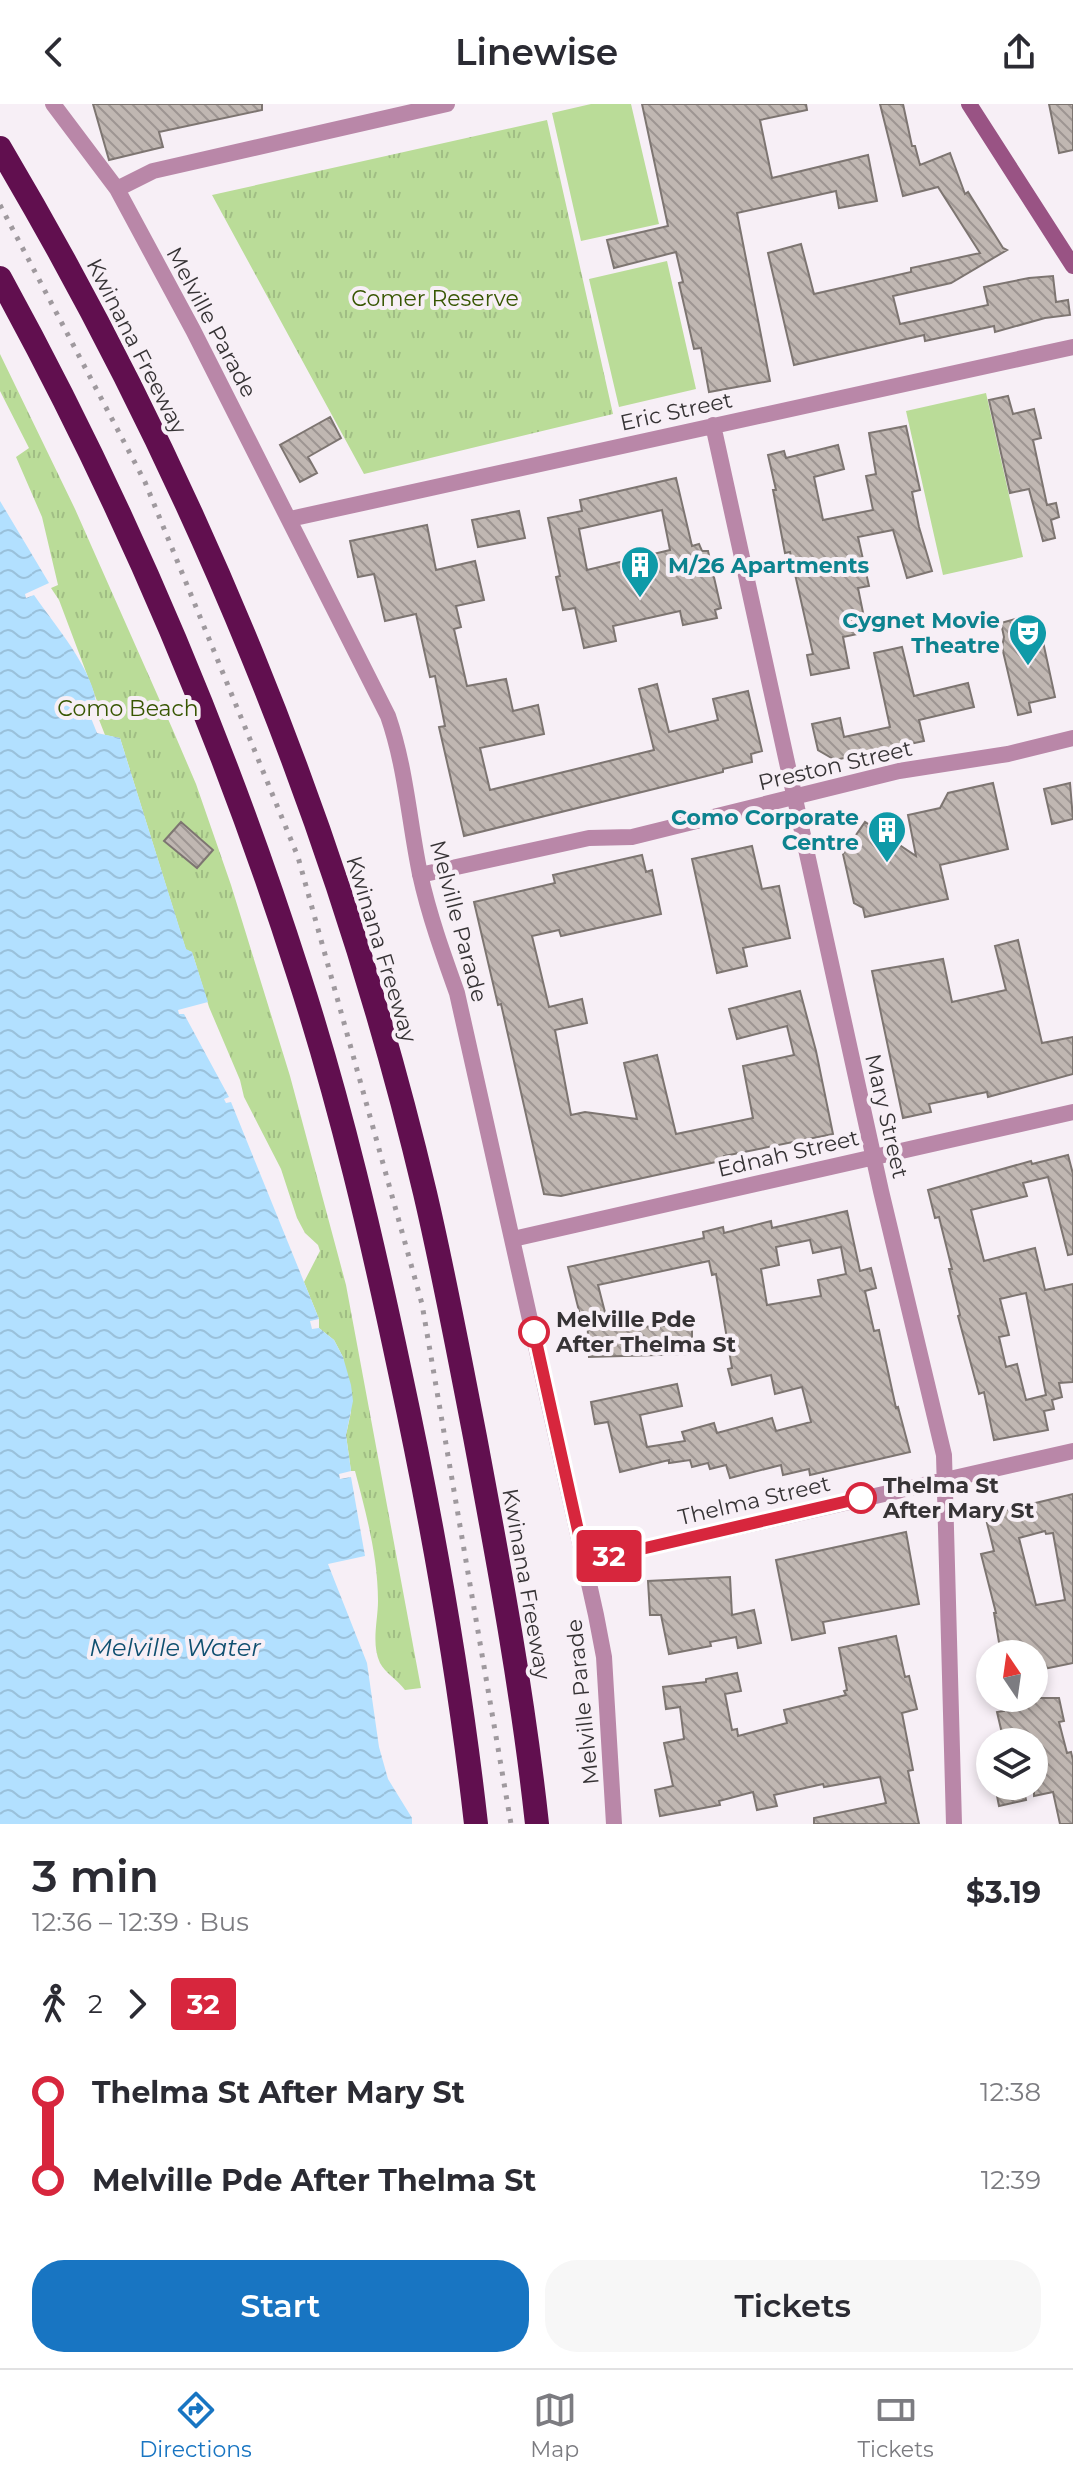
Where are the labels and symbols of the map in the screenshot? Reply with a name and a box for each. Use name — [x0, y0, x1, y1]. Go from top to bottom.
street label: Melville Parade — [161, 242, 263, 402]
street label: Kwinana Freeway — [81, 254, 193, 439]
park label: Comer Reserve — [351, 285, 519, 312]
street label: Eric Street — [618, 386, 735, 437]
building icon: M/26 Apartments — [619, 544, 661, 599]
place label: M/26 Apartments — [668, 552, 869, 579]
place label: Cygnet Movie Theatre — [842, 607, 1000, 659]
theatre icon: Cygnet Movie Theatre — [1007, 612, 1049, 667]
park label: Como Beach — [57, 695, 199, 722]
street label: Preston Street — [755, 735, 915, 796]
place label: Como Corporate Centre — [671, 804, 859, 856]
building icon: Como Corporate Centre — [866, 809, 908, 864]
street label: Melville Parade — [424, 837, 493, 1005]
street label: Kwinana Freeway — [340, 853, 423, 1046]
street label: Mary Street — [859, 1051, 914, 1181]
street label: Ednah Street — [715, 1124, 862, 1183]
place label: Melville Pde After Thelma St — [555, 1306, 736, 1358]
marker: Melville Pde After Thelma St — [519, 1317, 549, 1347]
street label: Thelma Street — [675, 1470, 833, 1531]
place label: Thelma St After Mary St — [882, 1472, 1035, 1524]
marker: Thelma St After Mary St — [846, 1483, 876, 1513]
street label: Kwinana Freeway — [496, 1486, 557, 1682]
line badge: 32 — [573, 1530, 645, 1582]
street label: Melville Parade — [560, 1618, 605, 1786]
water label: Melville Water — [89, 1633, 262, 1662]
north arrow — [976, 1640, 1048, 1712]

